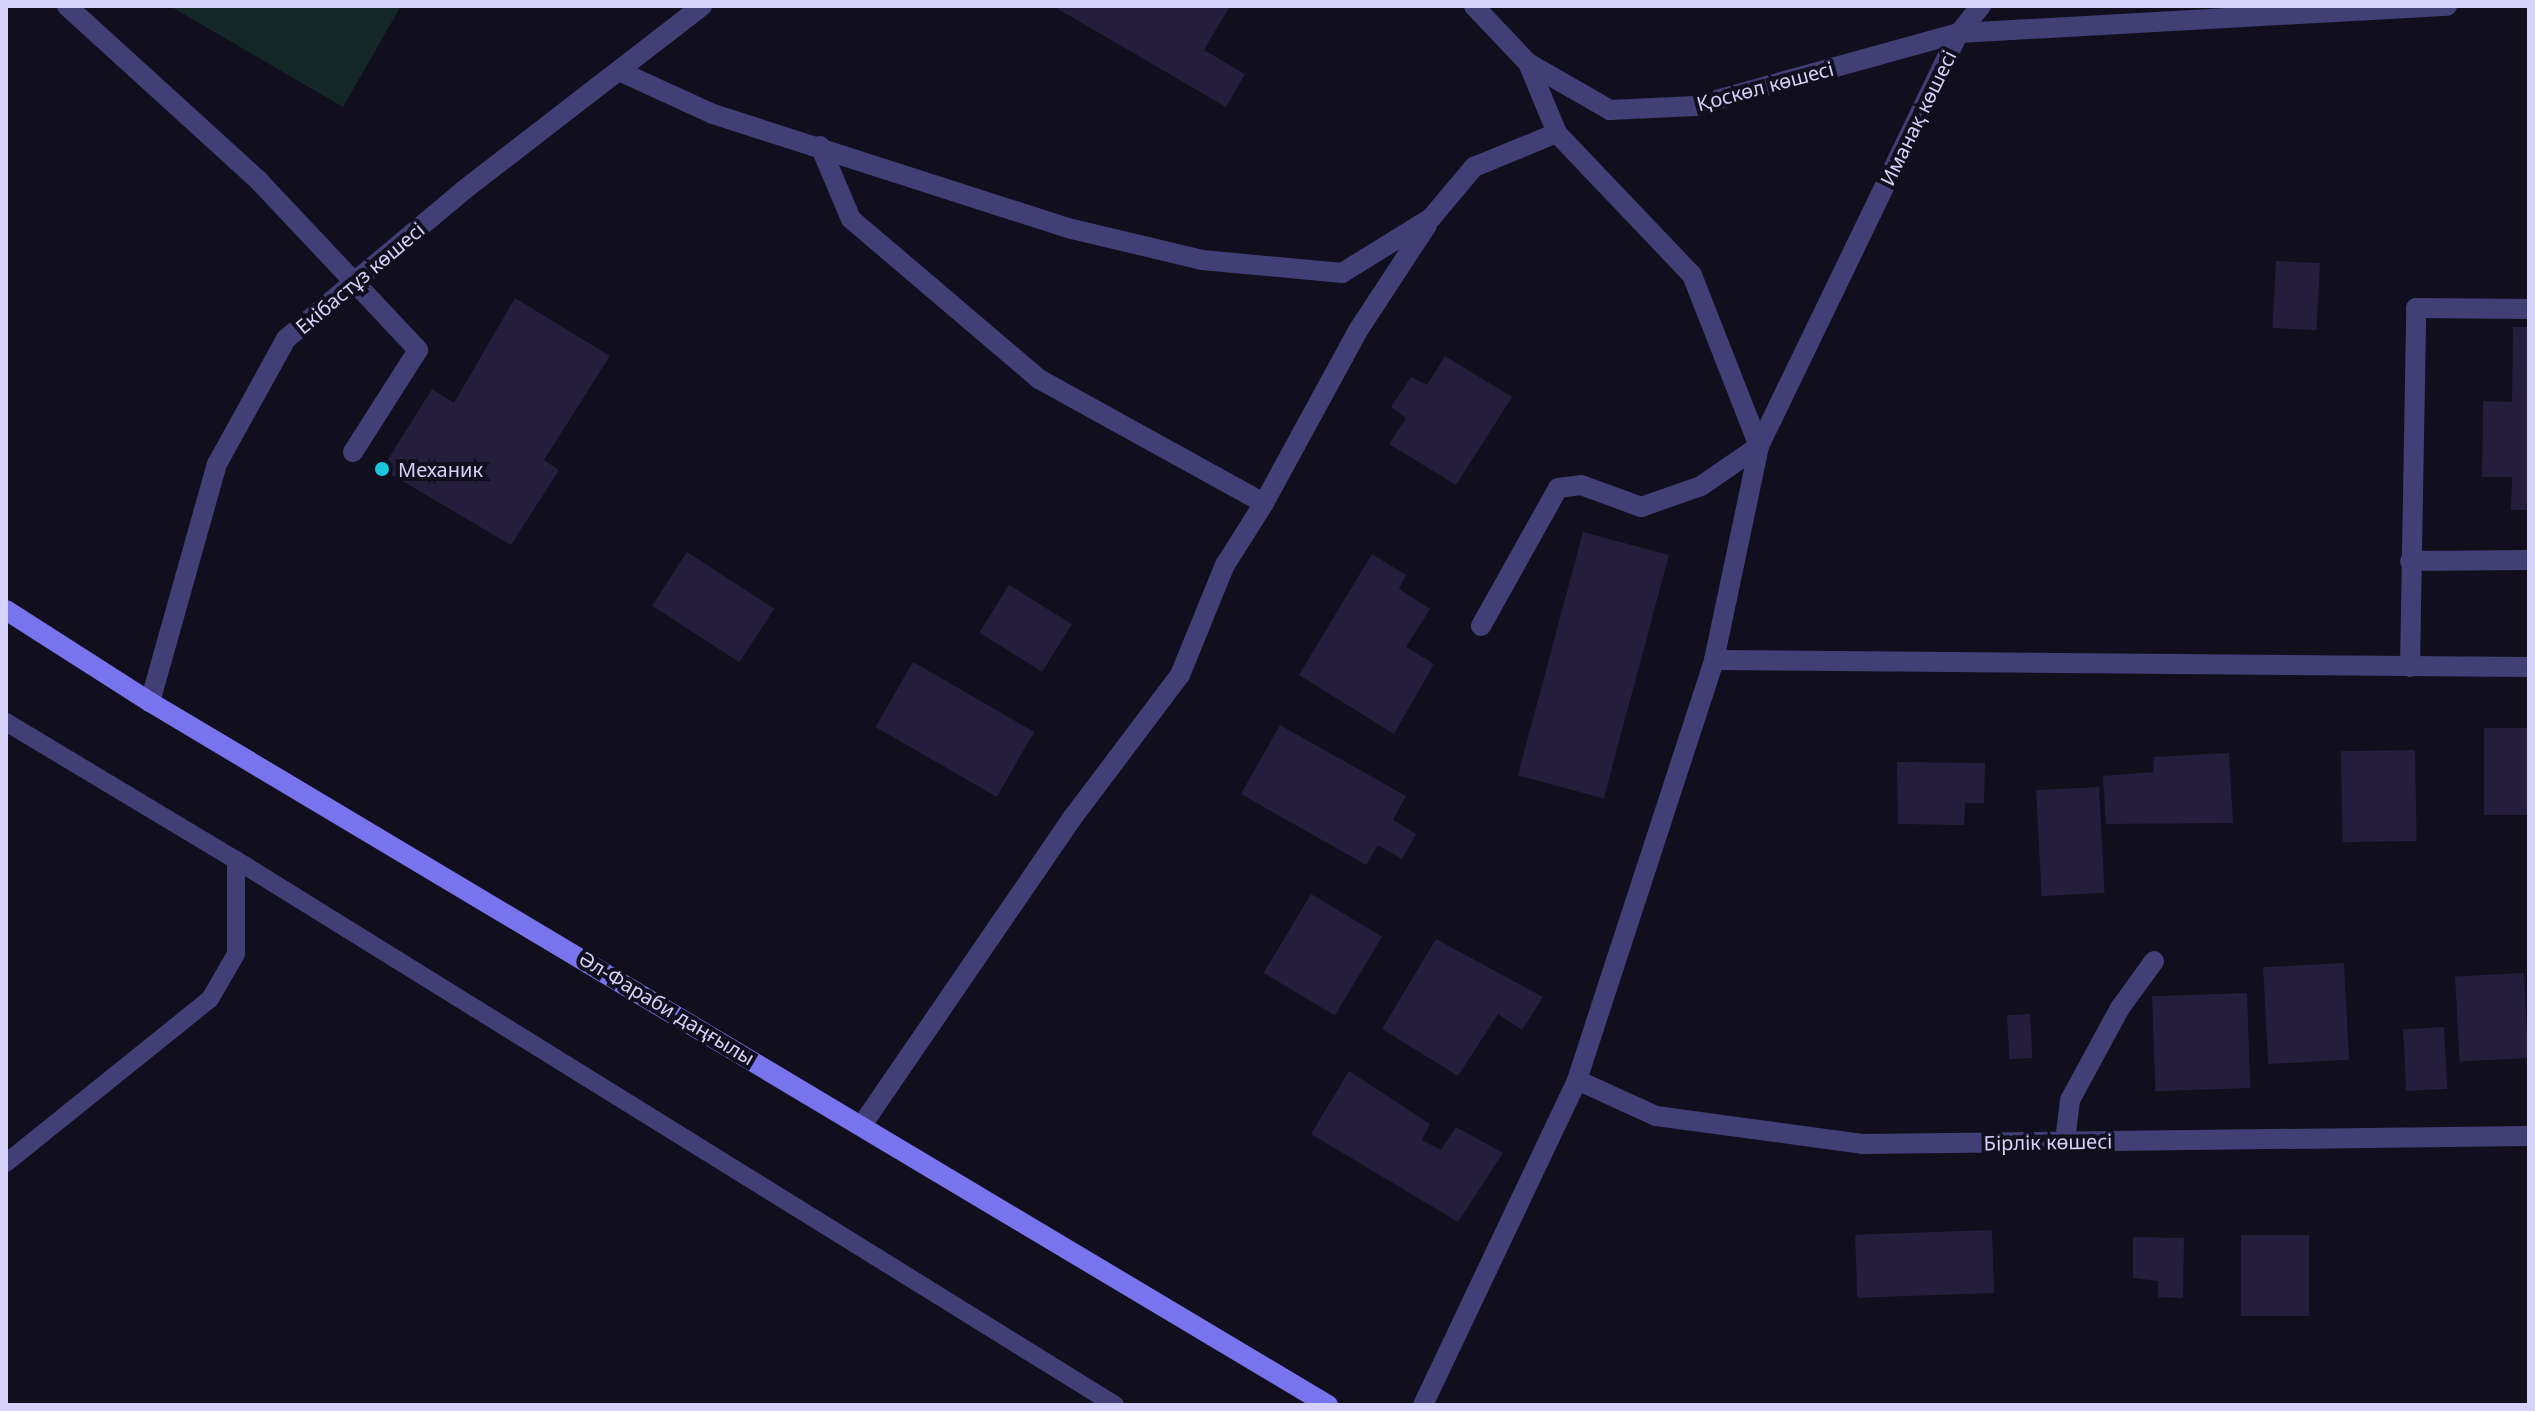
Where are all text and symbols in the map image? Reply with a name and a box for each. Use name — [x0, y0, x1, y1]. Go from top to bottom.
street label: Иманақ көшесі — [1875, 46, 1961, 190]
street label: Қоскөл көшесі — [1694, 56, 1836, 116]
street label: Екібастұз көшесі — [291, 217, 429, 339]
place label: Механик — [398, 457, 483, 481]
marker: Механик — [373, 460, 391, 478]
street label: Әл-Фараби даңғылы — [575, 946, 759, 1070]
street label: Бірлік көшесі — [1984, 1129, 2112, 1155]

